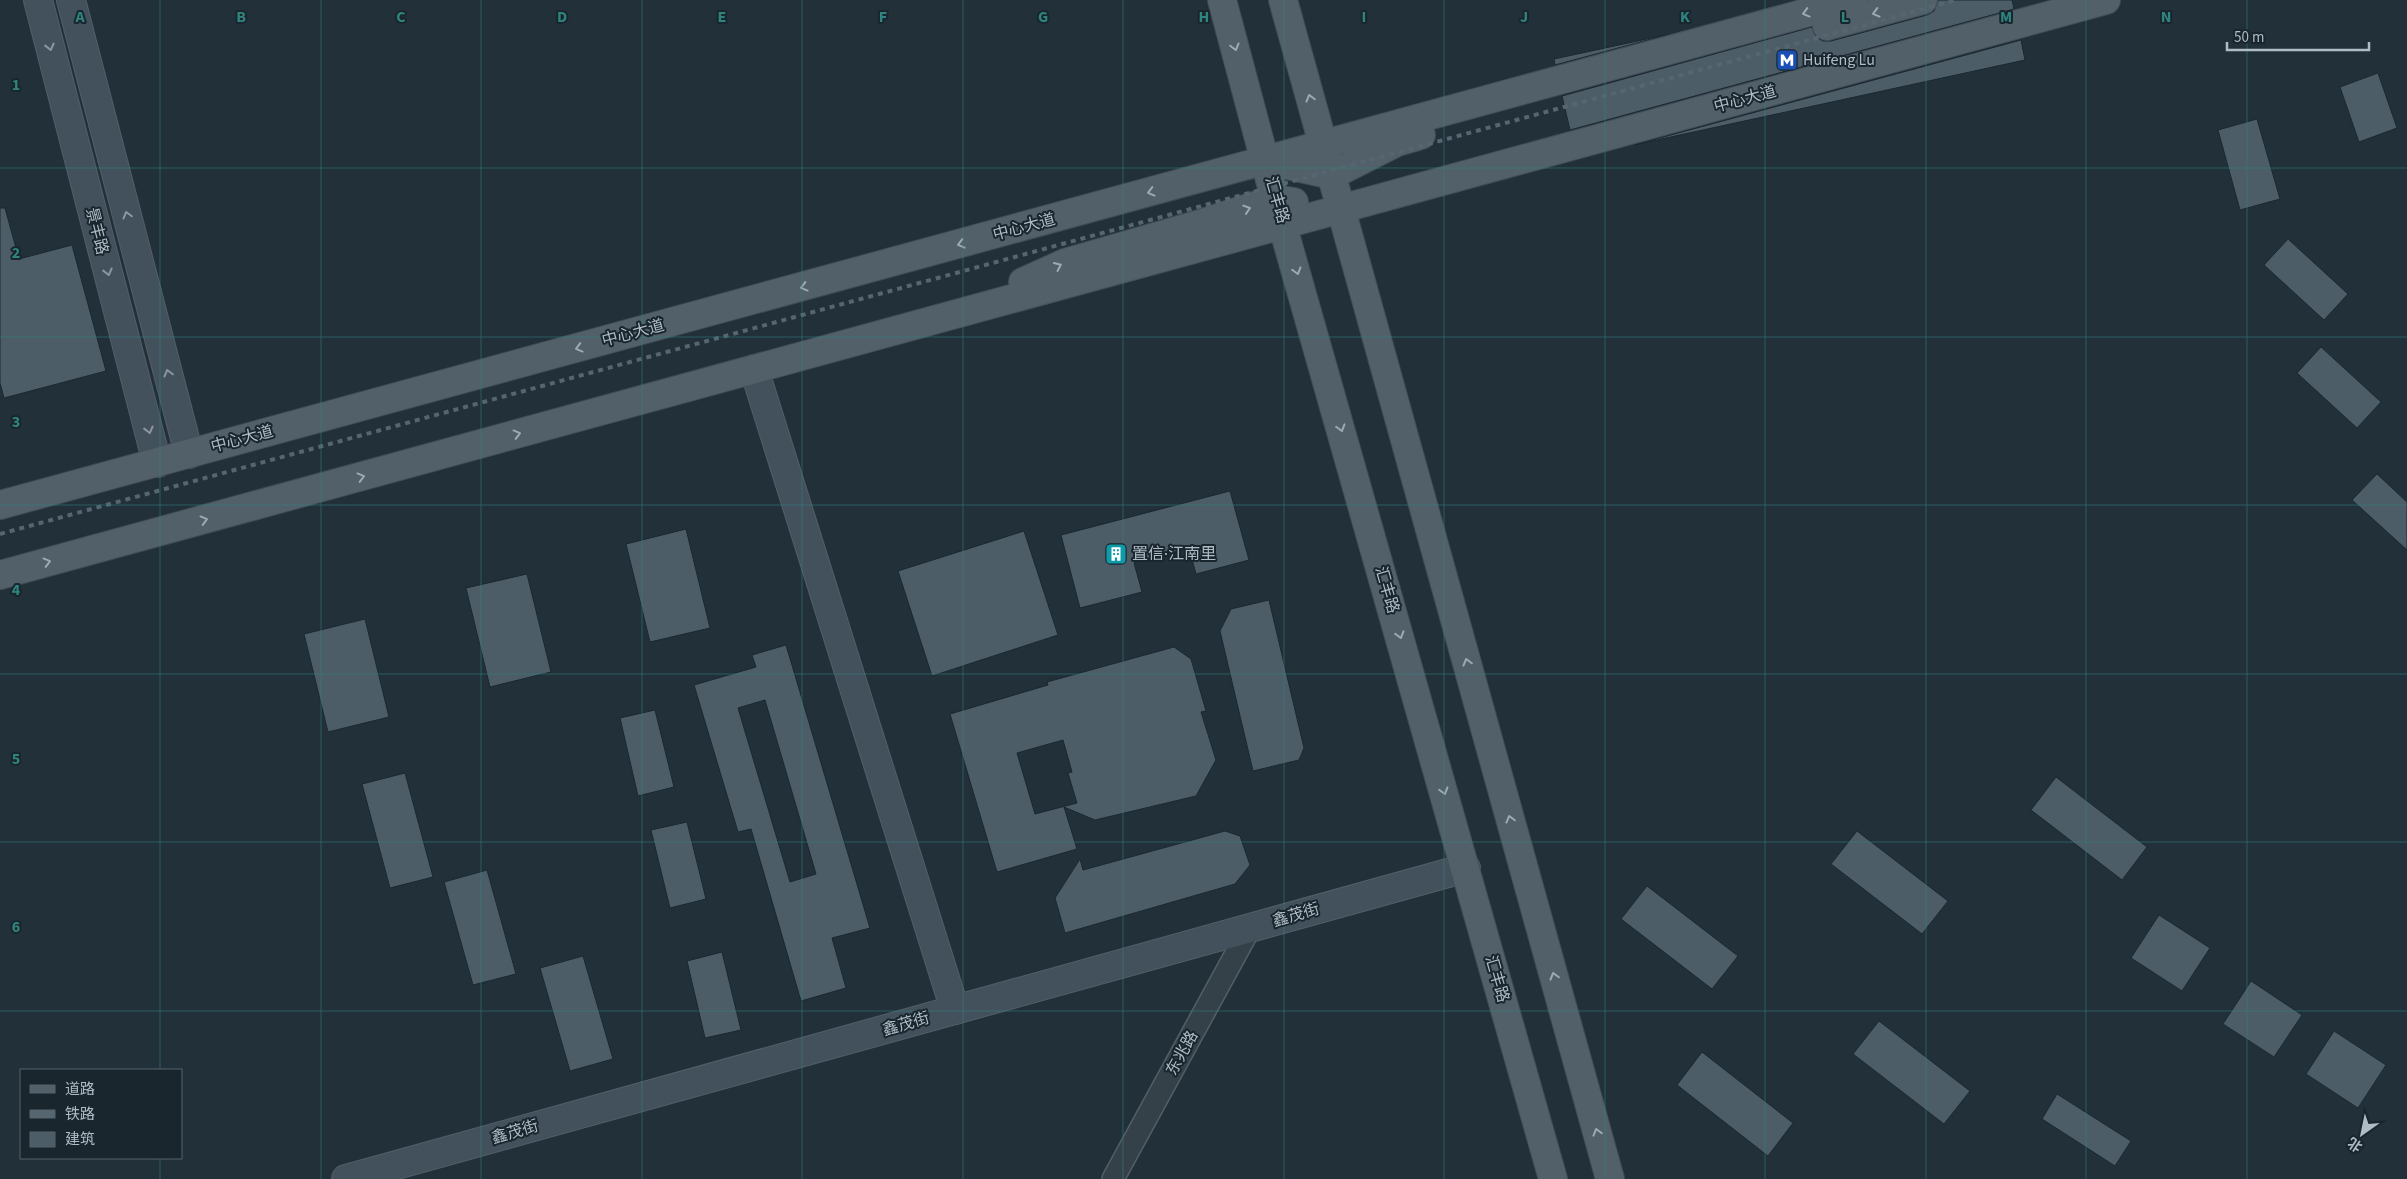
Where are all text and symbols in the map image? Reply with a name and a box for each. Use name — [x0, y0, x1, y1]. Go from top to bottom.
text: A — [74, 6, 85, 28]
text: B — [236, 6, 246, 28]
text: C — [396, 6, 406, 28]
text: D — [557, 6, 567, 28]
text: E — [718, 6, 726, 28]
text: F — [879, 6, 887, 28]
text: G — [1038, 6, 1048, 28]
text: H — [1199, 6, 1209, 28]
text: I — [1362, 6, 1366, 28]
text: J — [1520, 6, 1528, 28]
text: K — [1680, 6, 1690, 28]
text: L — [1841, 6, 1849, 28]
text: M — [2000, 6, 2012, 28]
text: N — [2161, 6, 2171, 28]
one-way arrow — [1801, 7, 1810, 18]
one-way arrow — [1872, 7, 1880, 17]
scale bar — [2227, 20, 2370, 52]
text: 50 m — [2234, 27, 2264, 48]
one-way arrow — [1229, 42, 1239, 51]
one-way arrow — [44, 43, 55, 52]
metro station icon: Huifeng Lu — [1775, 48, 1799, 72]
place label: Huifeng Lu — [1803, 49, 1875, 71]
text: 1 — [12, 74, 20, 96]
street label: 中心大道 — [1711, 80, 1779, 118]
one-way arrow — [1305, 93, 1316, 102]
street label: 汇丰路 — [1260, 174, 1294, 226]
one-way arrow — [1148, 187, 1156, 197]
one-way arrow — [1242, 204, 1251, 214]
street label: 景丰路 — [81, 205, 113, 257]
street label: 中心大道 — [990, 208, 1058, 246]
one-way arrow — [122, 211, 133, 220]
one-way arrow — [956, 238, 965, 249]
text: 2 — [12, 242, 20, 264]
one-way arrow — [1053, 262, 1062, 272]
one-way arrow — [1291, 267, 1302, 276]
one-way arrow — [102, 268, 113, 277]
one-way arrow — [800, 281, 808, 291]
street label: 中心大道 — [599, 314, 667, 352]
one-way arrow — [576, 342, 584, 352]
one-way arrow — [163, 368, 174, 377]
text: 3 — [12, 411, 20, 433]
street label: 中心大道 — [208, 420, 276, 458]
one-way arrow — [1336, 423, 1346, 431]
one-way arrow — [143, 425, 153, 433]
one-way arrow — [513, 429, 522, 440]
one-way arrow — [356, 472, 365, 483]
one-way arrow — [199, 515, 207, 525]
building icon: 置信·江南里 — [1104, 542, 1128, 566]
place label: 置信·江南里 — [1132, 543, 1216, 565]
one-way arrow — [43, 557, 51, 568]
street label: 汇丰路 — [1370, 564, 1404, 616]
text: 4 — [12, 579, 21, 601]
one-way arrow — [1394, 630, 1404, 638]
one-way arrow — [1462, 658, 1473, 667]
text: 5 — [12, 748, 20, 770]
one-way arrow — [1438, 786, 1448, 795]
one-way arrow — [1505, 815, 1516, 823]
street label: 鑫茂街 — [1270, 898, 1322, 932]
text: 6 — [12, 916, 20, 938]
street label: 汇丰路 — [1480, 953, 1514, 1005]
one-way arrow — [1549, 972, 1559, 980]
street label: 鑫茂街 — [880, 1007, 932, 1041]
street label: 东兆路 — [1161, 1027, 1203, 1079]
legend — [20, 1069, 182, 1159]
text: 道路 — [65, 1079, 95, 1100]
text: 铁路 — [65, 1104, 95, 1125]
north arrow — [2337, 1109, 2387, 1159]
street label: 鑫茂街 — [489, 1115, 541, 1149]
one-way arrow — [1593, 1128, 1603, 1137]
text: 建筑 — [65, 1129, 95, 1150]
text: 北 — [2344, 1132, 2367, 1156]

